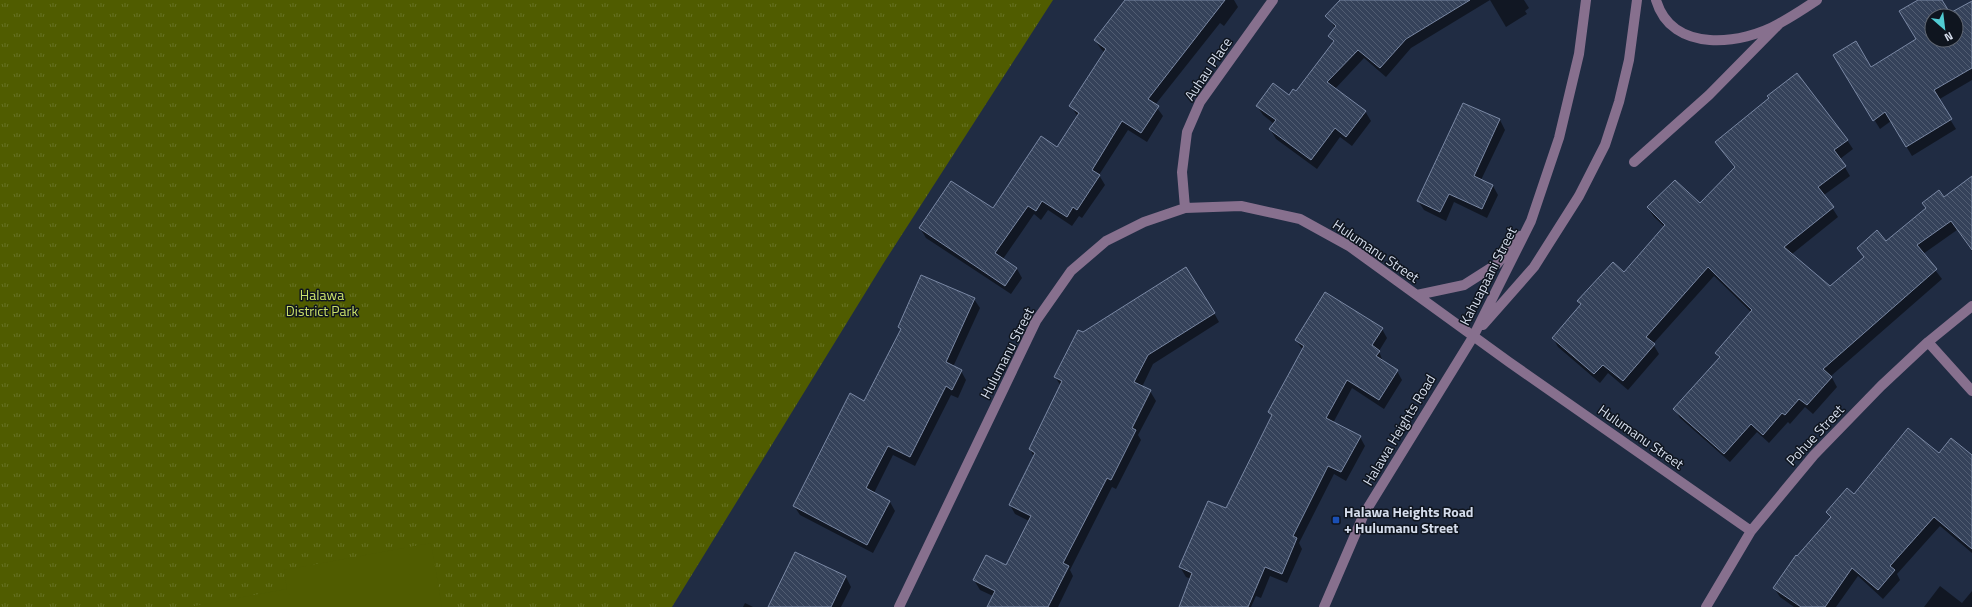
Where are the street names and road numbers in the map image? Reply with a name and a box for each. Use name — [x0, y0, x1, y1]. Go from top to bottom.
street label: Auhau Place — [1179, 33, 1237, 105]
street label: Hulumanu Street — [1329, 214, 1424, 287]
street label: Kahuapaani Street — [1454, 223, 1521, 329]
street label: Hulumanu Street — [974, 303, 1039, 402]
street label: Halawa Heights Road — [1357, 370, 1440, 489]
street label: Hulumanu Street — [1594, 399, 1688, 474]
street label: Pohue Street — [1781, 399, 1849, 470]

